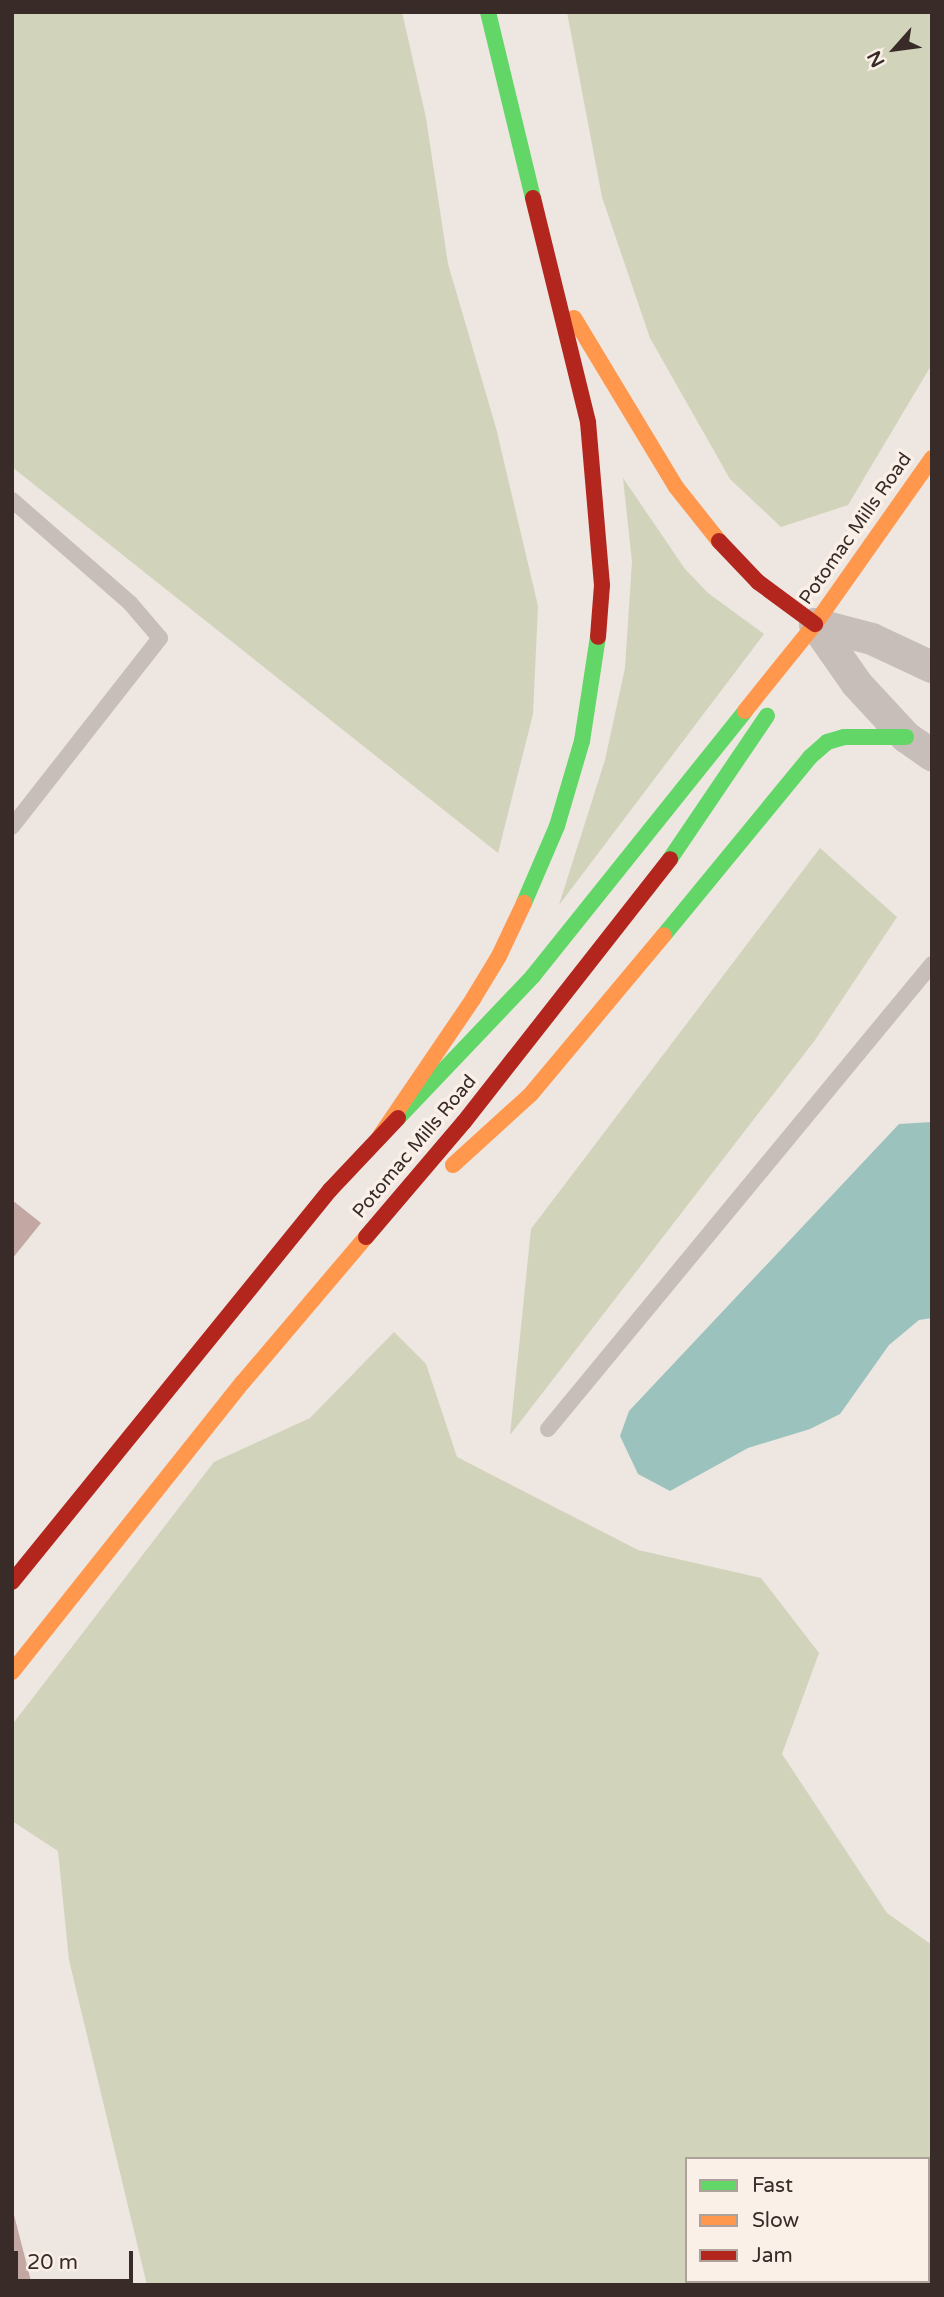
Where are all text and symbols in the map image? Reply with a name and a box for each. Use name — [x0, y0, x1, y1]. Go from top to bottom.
north arrow — [860, 14, 930, 84]
text: N — [863, 47, 890, 71]
street label: Potomac Mills Road — [795, 449, 917, 609]
street label: Potomac Mills Road — [348, 1071, 482, 1223]
legend — [685, 2157, 930, 2283]
text: Fast — [752, 2173, 793, 2198]
text: Slow — [752, 2208, 799, 2233]
scale bar — [18, 2238, 136, 2282]
text: Jam — [752, 2243, 793, 2268]
text: 20 m — [27, 2250, 78, 2275]

